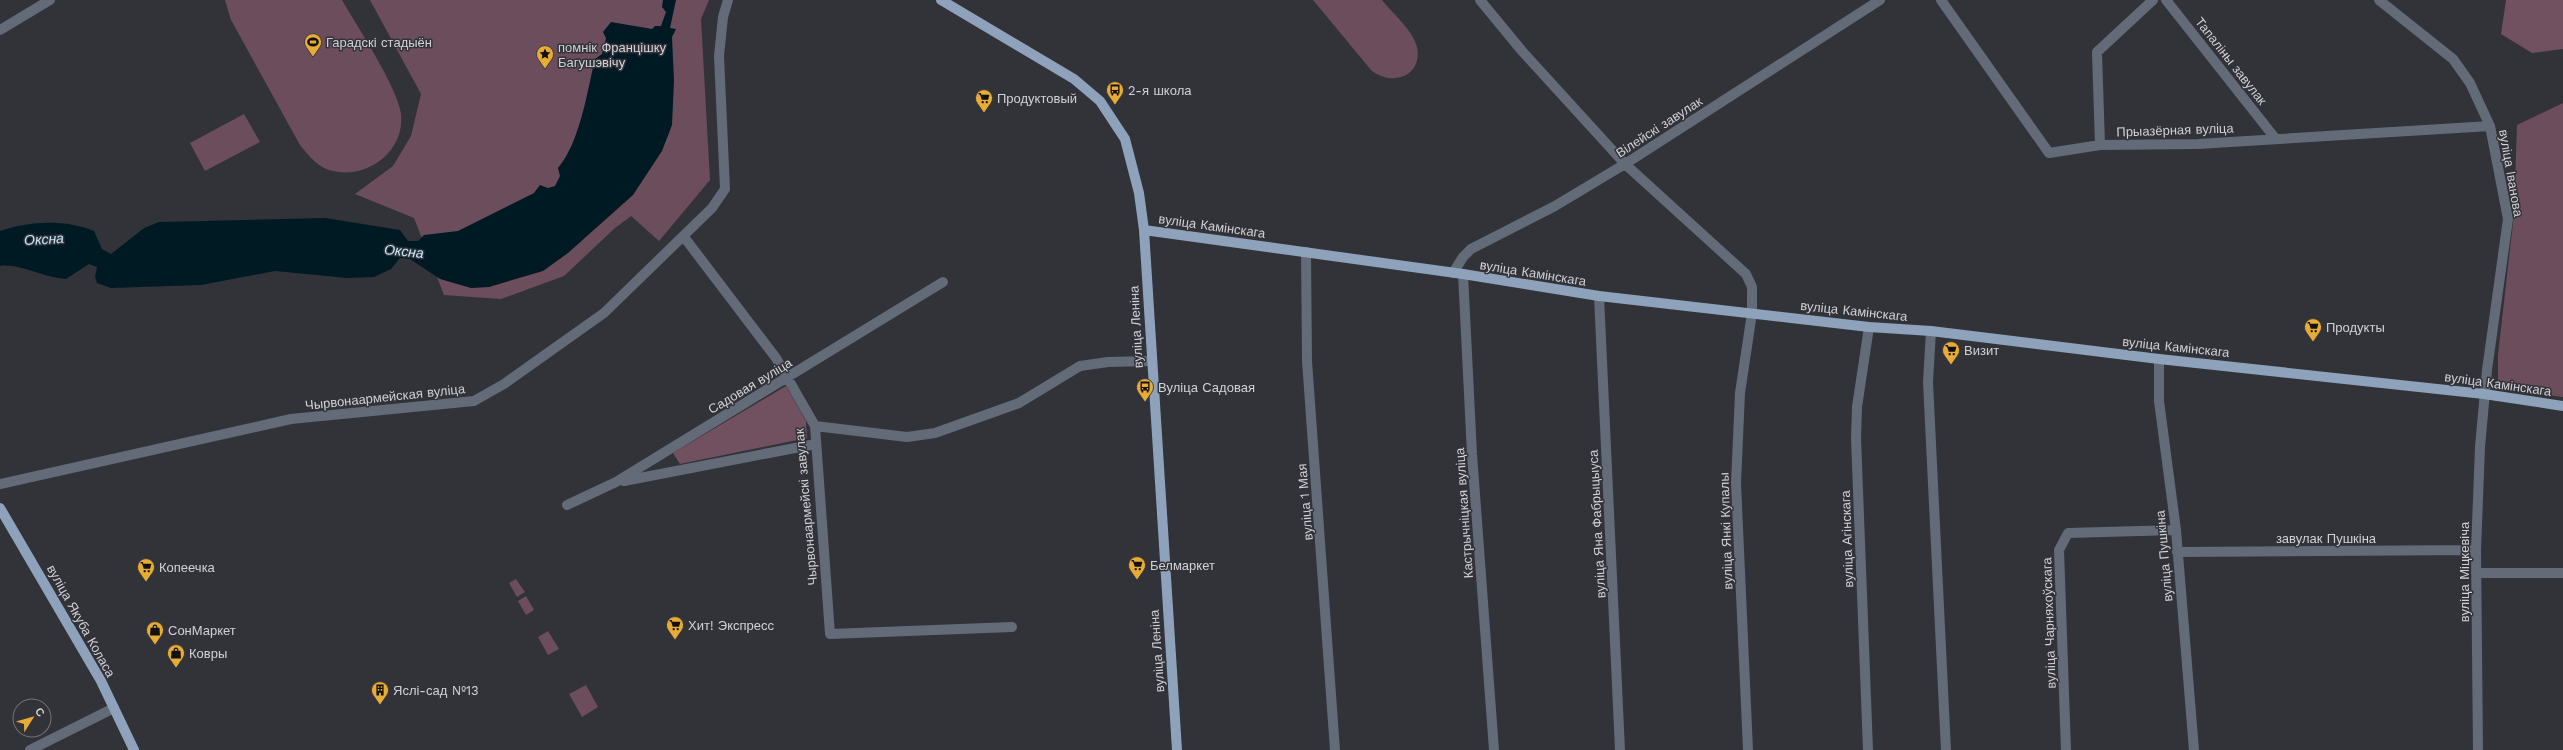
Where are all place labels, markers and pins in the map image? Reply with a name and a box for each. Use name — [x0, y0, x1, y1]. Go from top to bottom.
sports icon: Гарадскі стадыён — [303, 32, 323, 57]
place label: Гарадскі стадыён — [326, 35, 432, 50]
place label: помнік Францішку Багушэвічу — [558, 40, 667, 70]
place icon: помнік Францішку Багушэвічу — [535, 44, 555, 69]
bus stop icon: 2-я школа — [1105, 80, 1125, 105]
place label: 2-я школа — [1128, 83, 1192, 98]
supermarket icon: Продуктовый — [974, 88, 994, 113]
place label: Продуктовый — [997, 91, 1077, 106]
supermarket icon: Продукты — [2303, 317, 2323, 342]
place label: Продукты — [2326, 320, 2385, 335]
supermarket icon: Визит — [1941, 340, 1961, 365]
place label: Визит — [1964, 343, 1999, 358]
bus stop icon: Вуліца Садовая — [1135, 377, 1155, 402]
place label: Вуліца Садовая — [1158, 380, 1255, 395]
supermarket icon: Белмаркет — [1127, 555, 1147, 580]
supermarket icon: Копеечка — [136, 557, 156, 582]
place label: Белмаркет — [1150, 558, 1215, 573]
place label: Копеечка — [159, 560, 216, 575]
supermarket icon: Хит! Экспресс — [665, 615, 685, 640]
place label: Хит! Экспресс — [688, 618, 775, 633]
shop icon: СонМаркет — [145, 620, 165, 645]
place label: СонМаркет — [168, 623, 236, 638]
shop icon: Ковры — [166, 643, 186, 668]
place label: Ковры — [189, 646, 227, 661]
building icon: Яслі-сад №13 — [370, 680, 390, 705]
place label: Яслі-сад №13 — [393, 683, 479, 698]

